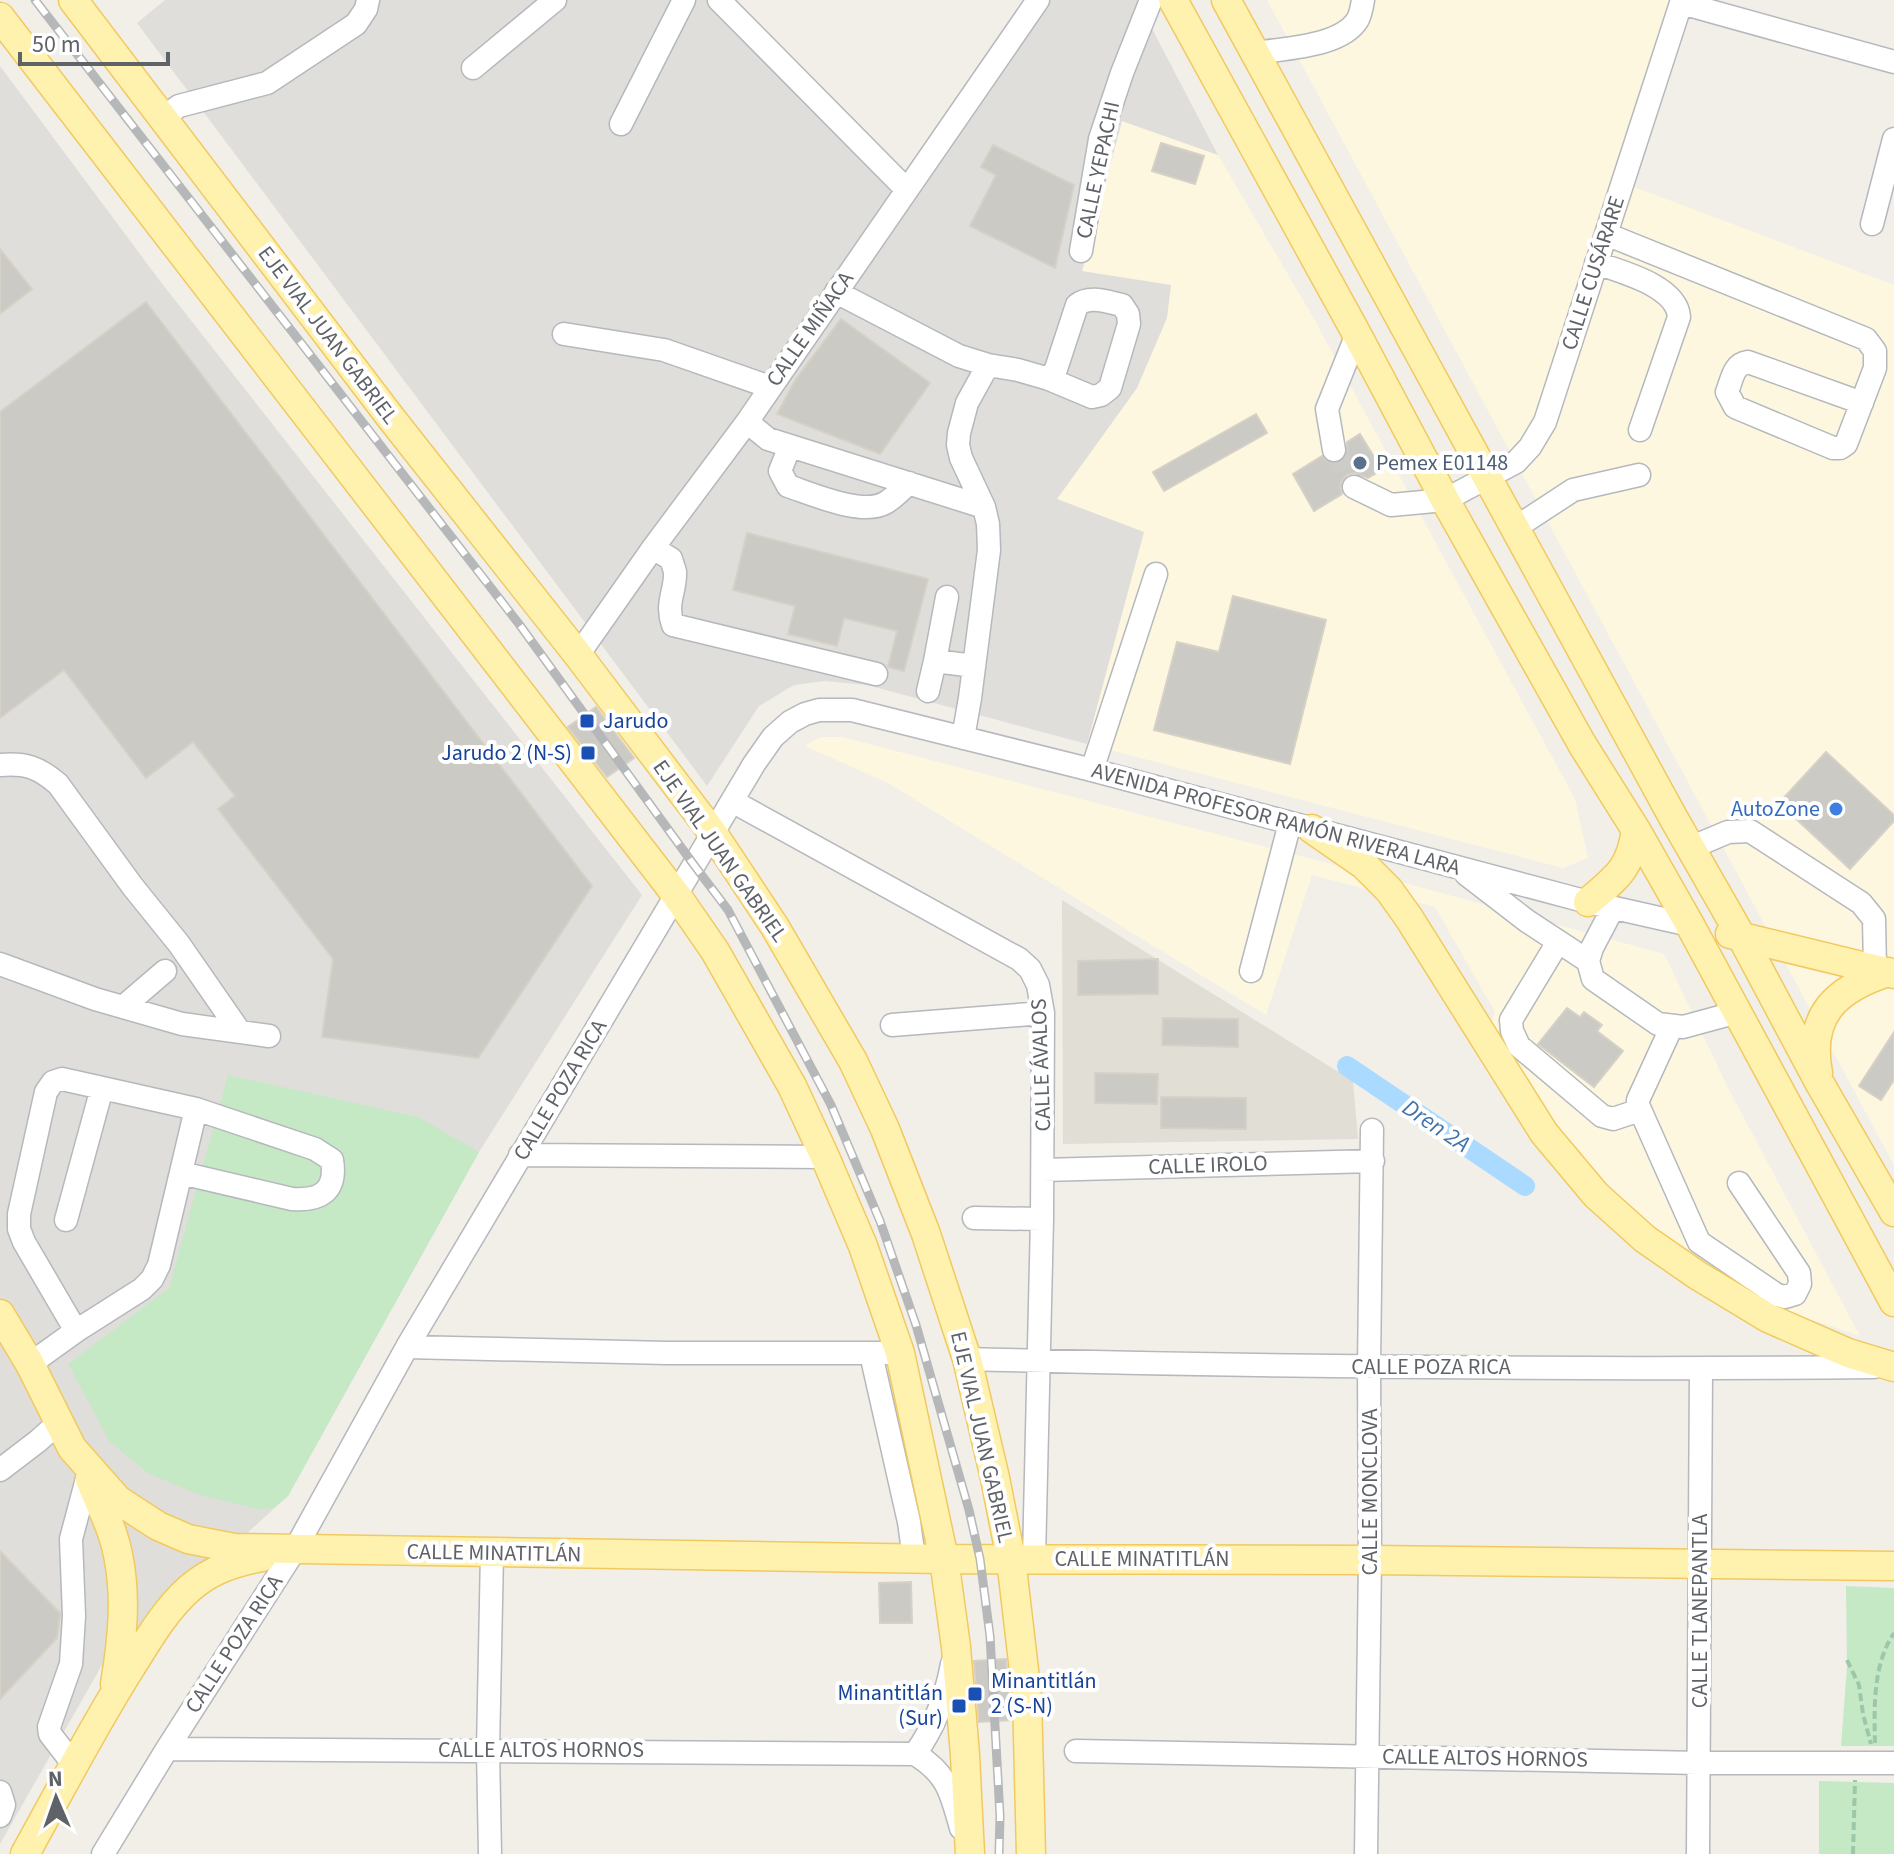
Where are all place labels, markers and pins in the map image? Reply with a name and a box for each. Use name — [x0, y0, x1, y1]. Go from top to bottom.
place label: Pemex E01148 — [1376, 447, 1508, 479]
marker: Pemex E01148 — [1351, 454, 1369, 472]
place label: Jarudo — [603, 705, 668, 737]
marker: Jarudo — [578, 712, 596, 730]
place label: Jarudo 2 (N-S) — [441, 737, 572, 769]
marker: Jarudo 2 (N-S) — [579, 744, 597, 762]
place label: AutoZone — [1731, 793, 1820, 825]
marker: AutoZone — [1827, 800, 1845, 818]
place label: Minantitlán 2 (S-N) — [991, 1665, 1097, 1722]
place label: Minantitlán (Sur) — [837, 1677, 943, 1734]
marker: Minantitlán 2 (S-N) — [966, 1685, 984, 1703]
marker: Minantitlán (Sur) — [950, 1697, 968, 1715]

